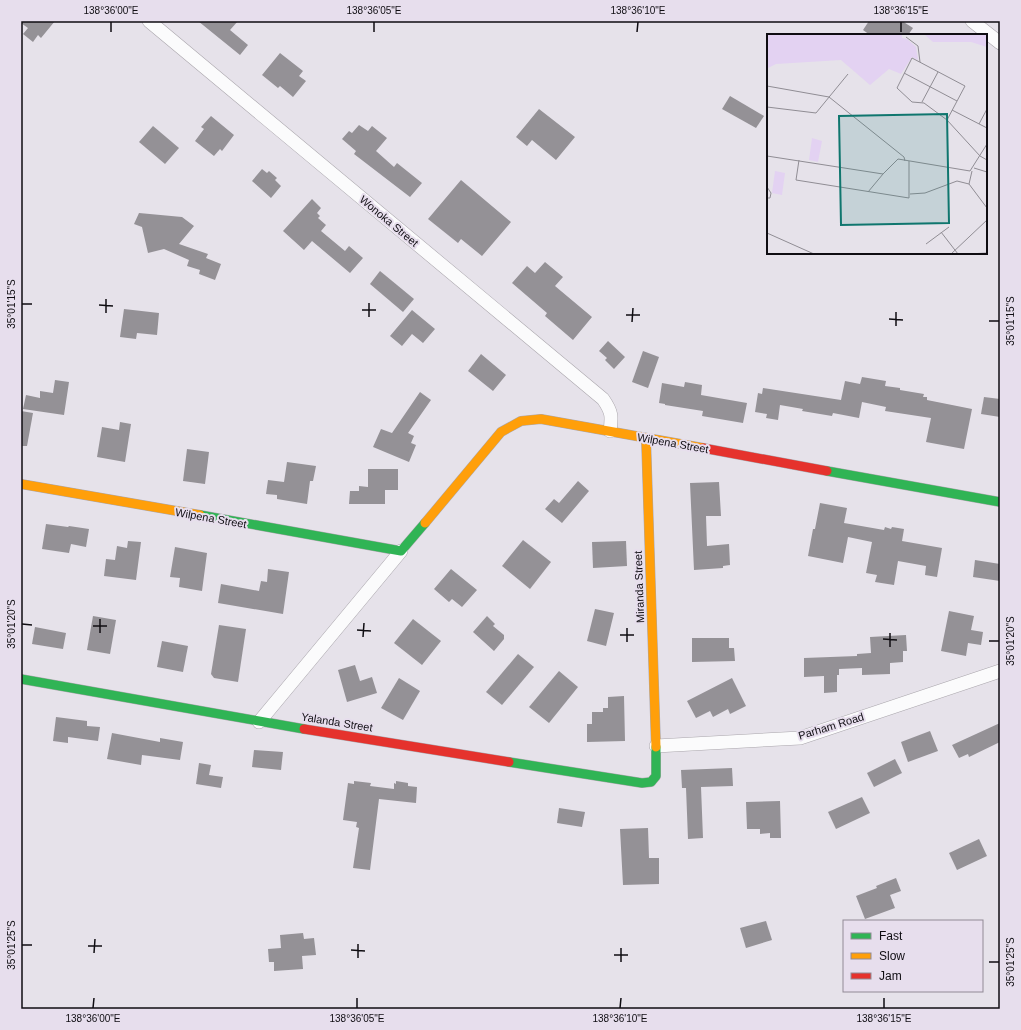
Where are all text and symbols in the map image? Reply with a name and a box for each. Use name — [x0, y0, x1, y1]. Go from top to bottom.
text: 138°36'00"E — [83, 5, 139, 16]
text: 138°36'05"E — [346, 5, 402, 16]
text: 138°36'10"E — [610, 5, 666, 16]
text: 138°36'15"E — [873, 5, 929, 16]
inset map — [767, 34, 987, 254]
street label: Wonoka Street — [357, 193, 421, 249]
text: 35°01'15"S — [6, 279, 17, 329]
text: 35°01'15"S — [1005, 296, 1016, 346]
street label: Wilpena Street — [636, 431, 710, 455]
street label: Wilpena Street — [174, 506, 248, 530]
street label: Miranda Street — [632, 551, 646, 623]
text: 35°01'20"S — [6, 599, 17, 649]
text: 35°01'20"S — [1005, 616, 1016, 666]
street label: Yalanda Street — [301, 710, 373, 734]
street label: Parham Road — [797, 710, 865, 742]
text: 35°01'25"S — [6, 920, 17, 970]
legend — [843, 920, 983, 992]
text: Fast — [879, 929, 903, 943]
text: 35°01'25"S — [1005, 937, 1016, 987]
text: Slow — [879, 949, 905, 963]
text: Jam — [879, 969, 902, 983]
text: 138°36'00"E — [65, 1013, 121, 1024]
text: 138°36'05"E — [329, 1013, 385, 1024]
text: 138°36'10"E — [592, 1013, 648, 1024]
text: 138°36'15"E — [856, 1013, 912, 1024]

